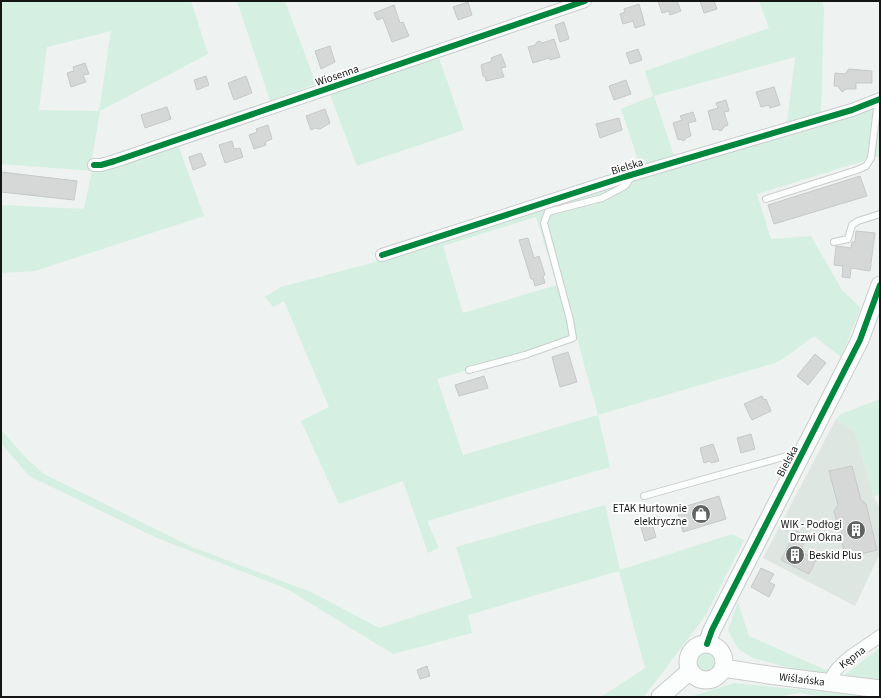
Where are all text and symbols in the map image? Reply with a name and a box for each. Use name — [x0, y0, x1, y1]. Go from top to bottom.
street label: Wiosenna — [313, 61, 361, 90]
street label: Bielska — [609, 154, 645, 178]
street label: Bielska — [773, 443, 802, 479]
place label: ETAK Hurtownie elektryczne — [613, 501, 688, 529]
shop icon: ETAK Hurtownie elektryczne — [690, 503, 712, 525]
place label: WIK - Podłogi Drzwi Okna — [781, 517, 842, 545]
building icon: WIK - Podłogi Drzwi Okna — [845, 519, 867, 541]
building icon: Beskid Plus — [784, 544, 806, 566]
place label: Beskid Plus — [809, 548, 862, 563]
street label: Kępna — [836, 643, 869, 672]
street label: Wiślańska — [778, 669, 826, 690]

